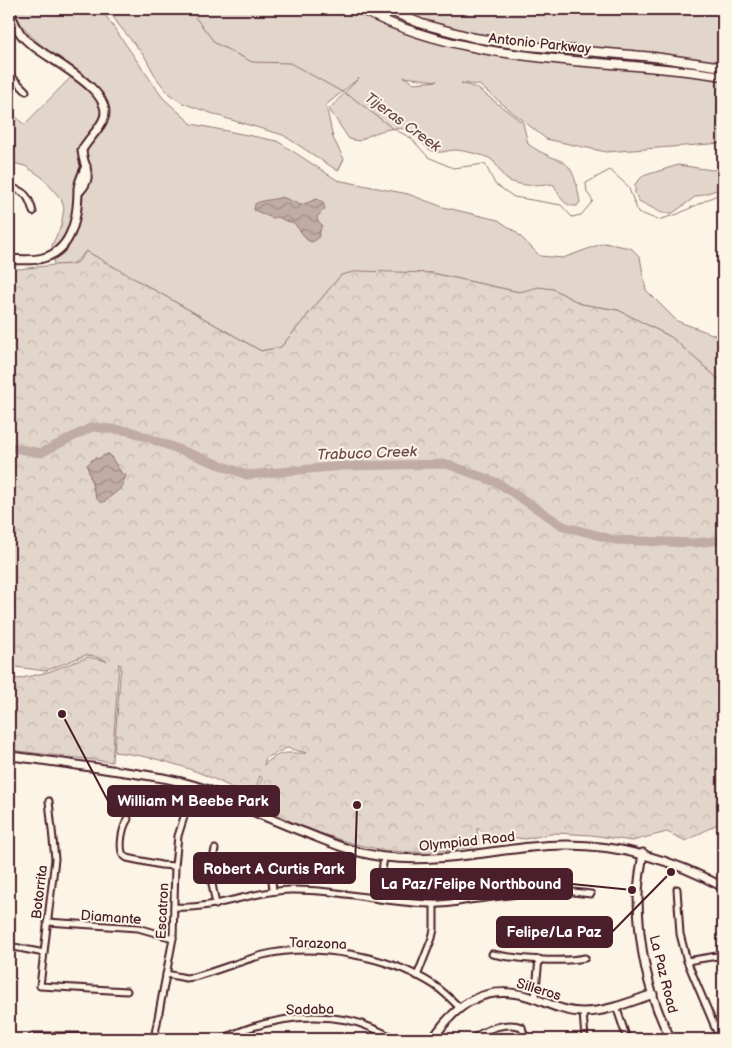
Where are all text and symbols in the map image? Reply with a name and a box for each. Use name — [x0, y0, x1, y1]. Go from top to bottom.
street label: Antonio Parkway — [488, 30, 593, 57]
water label: Tijeras Creek — [361, 88, 445, 157]
water label: Trabuco Creek — [317, 442, 418, 465]
callout: William M Beebe Park — [108, 786, 279, 816]
text: William M Beebe Park — [117, 792, 269, 811]
street label: Olympiad Road — [418, 828, 516, 855]
callout: Robert A Curtis Park — [194, 853, 355, 883]
text: Robert A Curtis Park — [203, 860, 345, 879]
street label: Botorrita — [28, 864, 51, 920]
callout: La Paz/Felipe Northbound — [371, 869, 572, 899]
text: La Paz/Felipe Northbound — [381, 875, 561, 894]
street label: Escatron — [153, 882, 172, 940]
street label: Diamante — [80, 907, 142, 928]
callout: Felipe/La Paz — [497, 917, 612, 947]
text: Felipe/La Paz — [507, 923, 602, 942]
street label: La Paz Road — [646, 933, 681, 1015]
street label: Tarazona — [289, 934, 347, 953]
street label: Silleros — [514, 975, 563, 1004]
street label: Sadaba — [286, 1001, 334, 1018]

